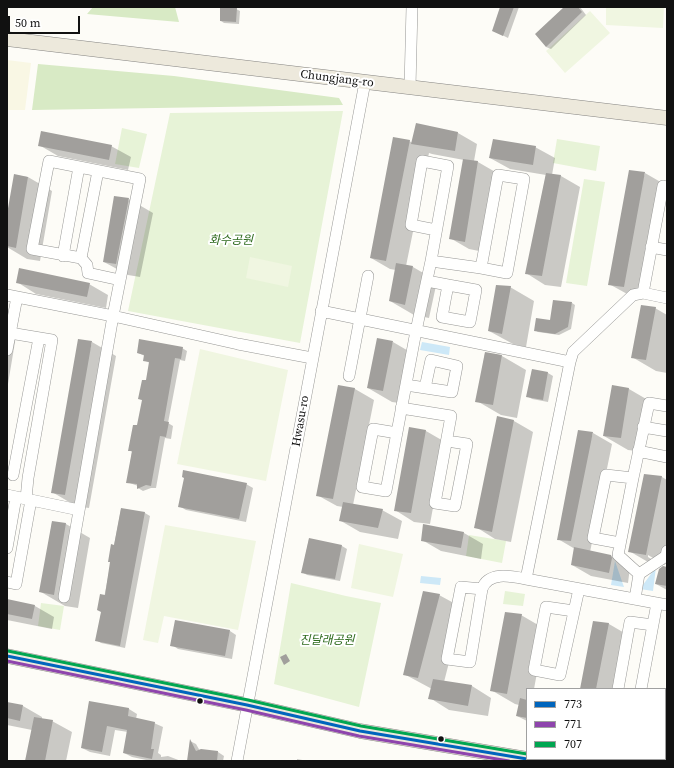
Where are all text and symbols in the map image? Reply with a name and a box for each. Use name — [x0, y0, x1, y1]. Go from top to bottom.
scale bar — [10, 8, 82, 34]
text: 50 m — [15, 15, 41, 31]
street label: Chungjang-ro — [300, 67, 374, 91]
park label: 화수공원 — [209, 234, 253, 248]
street label: Hwasu-ro — [289, 394, 313, 448]
park label: 진달래공원 — [299, 634, 355, 648]
legend — [526, 688, 666, 760]
unlabelled marker — [195, 696, 205, 706]
text: 773 — [564, 696, 582, 712]
text: 771 — [564, 716, 582, 732]
unlabelled marker — [436, 734, 446, 744]
text: 707 — [564, 736, 582, 752]

